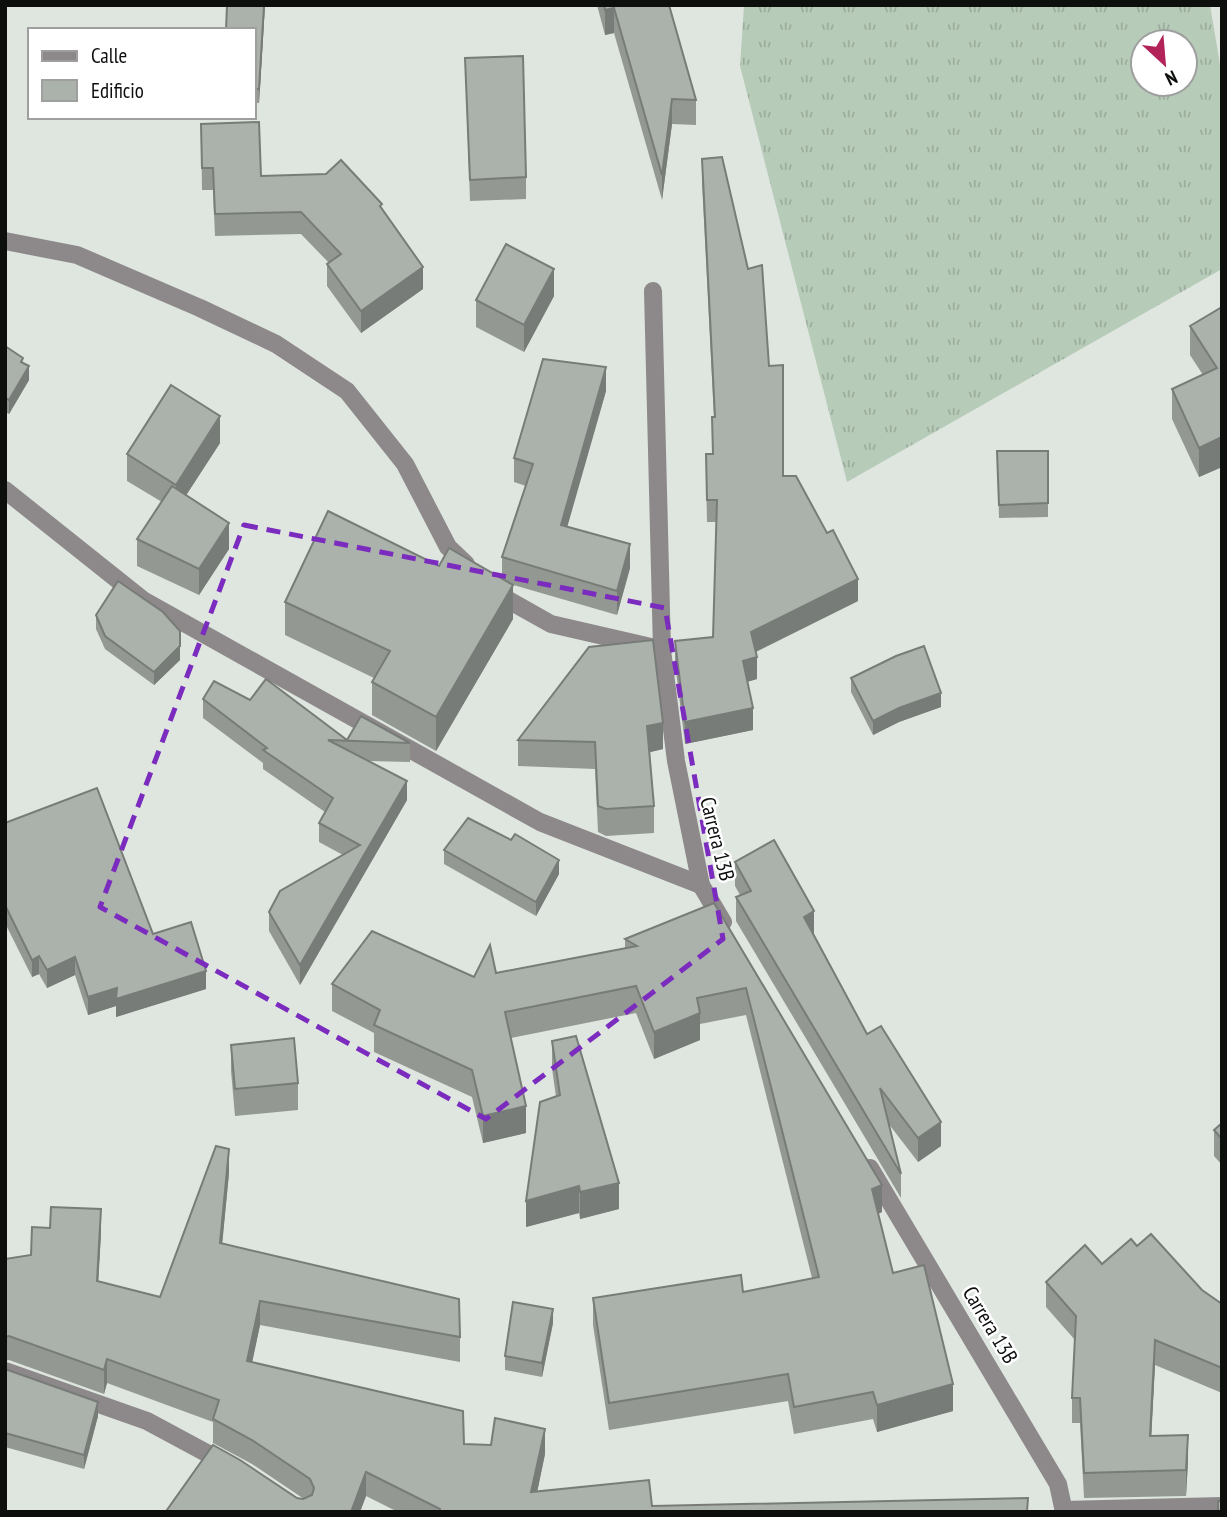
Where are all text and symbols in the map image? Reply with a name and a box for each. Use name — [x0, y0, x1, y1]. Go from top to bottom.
legend — [28, 28, 256, 119]
north arrow — [1129, 28, 1199, 98]
text: Calle — [91, 42, 127, 69]
text: N — [1162, 65, 1181, 91]
text: Edificio — [91, 77, 144, 104]
street label: Carrera 13B — [694, 794, 741, 884]
street label: Carrera 13B — [957, 1281, 1024, 1368]

